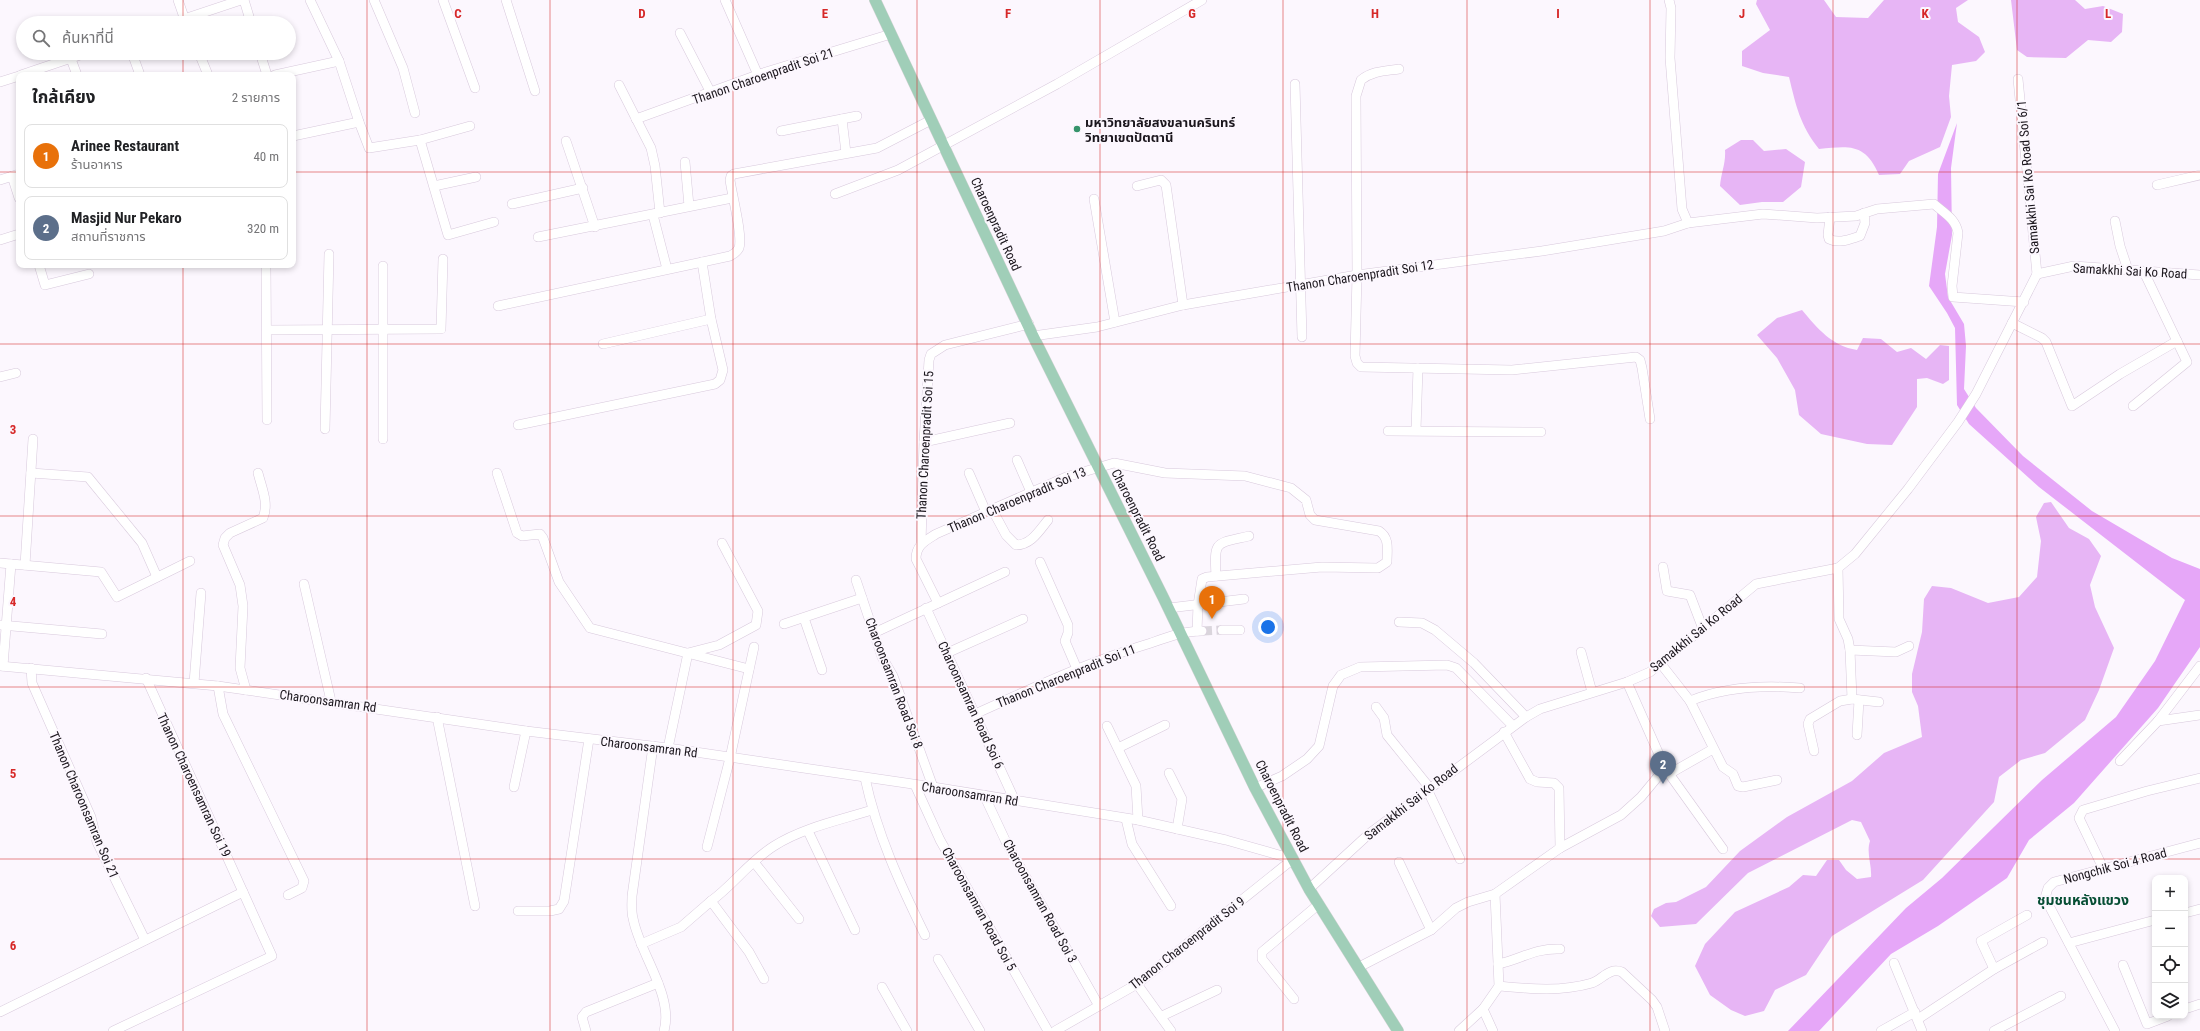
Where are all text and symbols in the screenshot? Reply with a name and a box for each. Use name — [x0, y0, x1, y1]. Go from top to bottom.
text: C — [454, 6, 462, 21]
text: D — [638, 6, 646, 21]
text: E — [822, 6, 829, 21]
text: F — [1005, 6, 1011, 21]
text: G — [1188, 6, 1196, 21]
text: H — [1371, 6, 1379, 21]
text: I — [1556, 6, 1560, 21]
text: J — [1739, 6, 1745, 21]
text: K — [1921, 6, 1929, 21]
text: L — [2105, 6, 2111, 21]
search box — [16, 16, 296, 60]
icon: search — [30, 27, 52, 49]
text: ค้นหาที่นี่ — [62, 29, 114, 47]
street label: Thanon Charoenpradit Soi 21 — [690, 45, 836, 107]
text: ใกล้เคียง — [32, 87, 95, 107]
text: 2 รายการ — [232, 90, 280, 105]
street label: Samakkhi Sai Ko Road Soi 6/1 — [2014, 99, 2042, 255]
place label: มหาวิทยาลัยสงขลานครินทร์ วิทยาเขตปัตตานี — [1085, 115, 1235, 145]
marker: มหาวิทยาลัยสงขลานครินทร์ วิทยาเขตปัตตานี — [1072, 124, 1082, 134]
text: Arinee Restaurant — [71, 137, 179, 155]
text: 1 — [43, 149, 49, 164]
text: 40 m — [253, 149, 279, 164]
text: ร้านอาหาร — [71, 157, 123, 172]
street label: Charoenpradit Road — [968, 175, 1024, 273]
text: Masjid Nur Pekaro — [71, 209, 182, 227]
text: 2 — [43, 221, 49, 236]
text: 320 m — [247, 221, 279, 236]
text: สถานที่ราชการ — [71, 229, 146, 244]
street label: Thanon Charoenpradit Soi 12 — [1285, 257, 1435, 295]
street label: Samakkhi Sai Ko Road — [2072, 261, 2188, 281]
street label: Thanon Charoenpradit Soi 15 — [914, 370, 936, 520]
text: 3 — [10, 422, 16, 437]
street label: Thanon Charoenpradit Soi 13 — [946, 464, 1088, 536]
street label: Charoenpradit Road — [1108, 466, 1168, 564]
pin: 1 — [1199, 586, 1225, 619]
street label: Samakkhi Sai Ko Road — [1647, 591, 1745, 675]
text: 4 — [10, 594, 17, 609]
street label: Charoonsamran Road Soi 8 — [862, 615, 926, 751]
your location — [1258, 617, 1278, 637]
street label: Charoonsamran Road Soi 6 — [935, 639, 1007, 771]
street label: Thanon Charoenpradit Soi 11 — [994, 641, 1138, 711]
street label: Charoonsamran Rd — [279, 687, 377, 715]
street label: Thanon Charoensamran Soi 19 — [154, 711, 234, 859]
street label: Thanon Charoonsamran Soi 21 — [46, 730, 122, 880]
street label: Charoonsamran Rd — [600, 734, 698, 760]
pin: 2 — [1650, 751, 1676, 784]
street label: Charoenpradit Road — [1252, 757, 1312, 855]
street label: Samakkhi Sai Ko Road — [1361, 761, 1461, 843]
text: 5 — [10, 766, 17, 781]
street label: Charoonsamran Rd — [921, 779, 1019, 809]
street label: Charoonsamran Road Soi 3 — [1000, 837, 1080, 965]
street label: Charoonsamran Road Soi 5 — [939, 845, 1019, 973]
street label: Nongchik Soi 4 Road — [2062, 845, 2168, 887]
map controls — [2152, 875, 2188, 1019]
button: + — [2152, 875, 2188, 911]
district label: ชุมชนหลังแขวง — [2037, 892, 2129, 909]
street label: Thanon Charoenpradit Soi 9 — [1126, 893, 1248, 993]
button: − — [2152, 911, 2188, 947]
text: 6 — [10, 938, 17, 953]
button: locate — [2152, 947, 2188, 983]
button: layers — [2152, 983, 2188, 1019]

